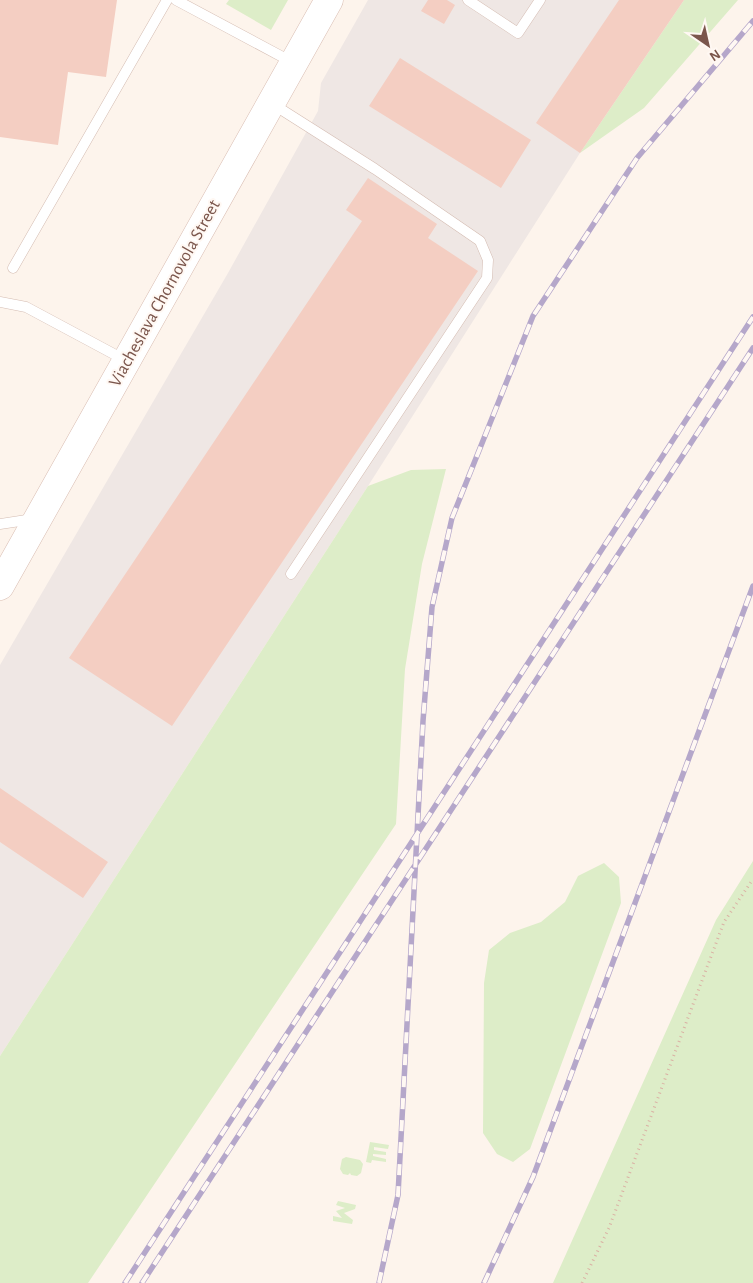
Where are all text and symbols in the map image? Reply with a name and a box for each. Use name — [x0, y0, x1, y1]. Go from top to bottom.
north arrow — [683, 20, 733, 70]
text: N — [707, 46, 723, 63]
street label: Viacheslava Chornovola Street — [106, 197, 224, 390]

